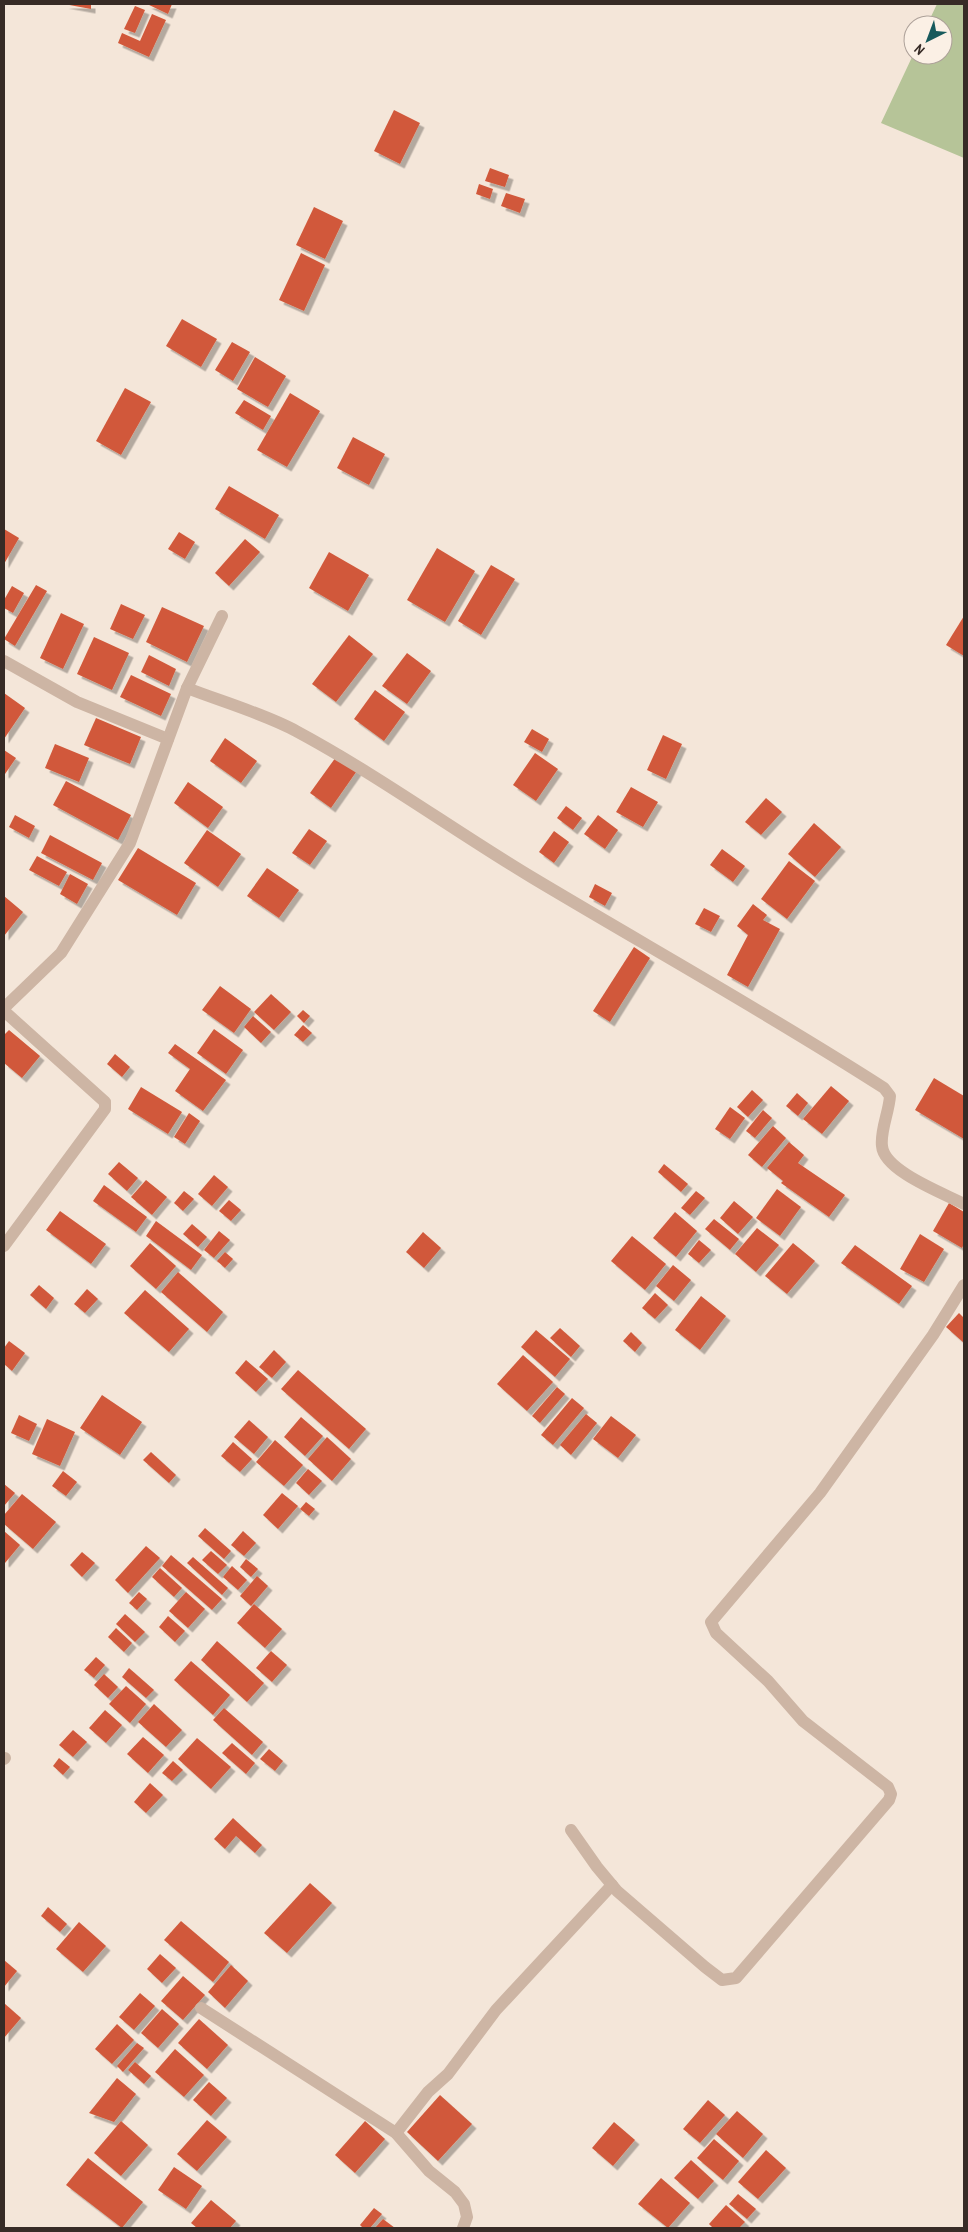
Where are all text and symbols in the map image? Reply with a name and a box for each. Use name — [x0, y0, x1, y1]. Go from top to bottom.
north arrow — [903, 15, 953, 65]
text: N — [910, 40, 928, 59]

